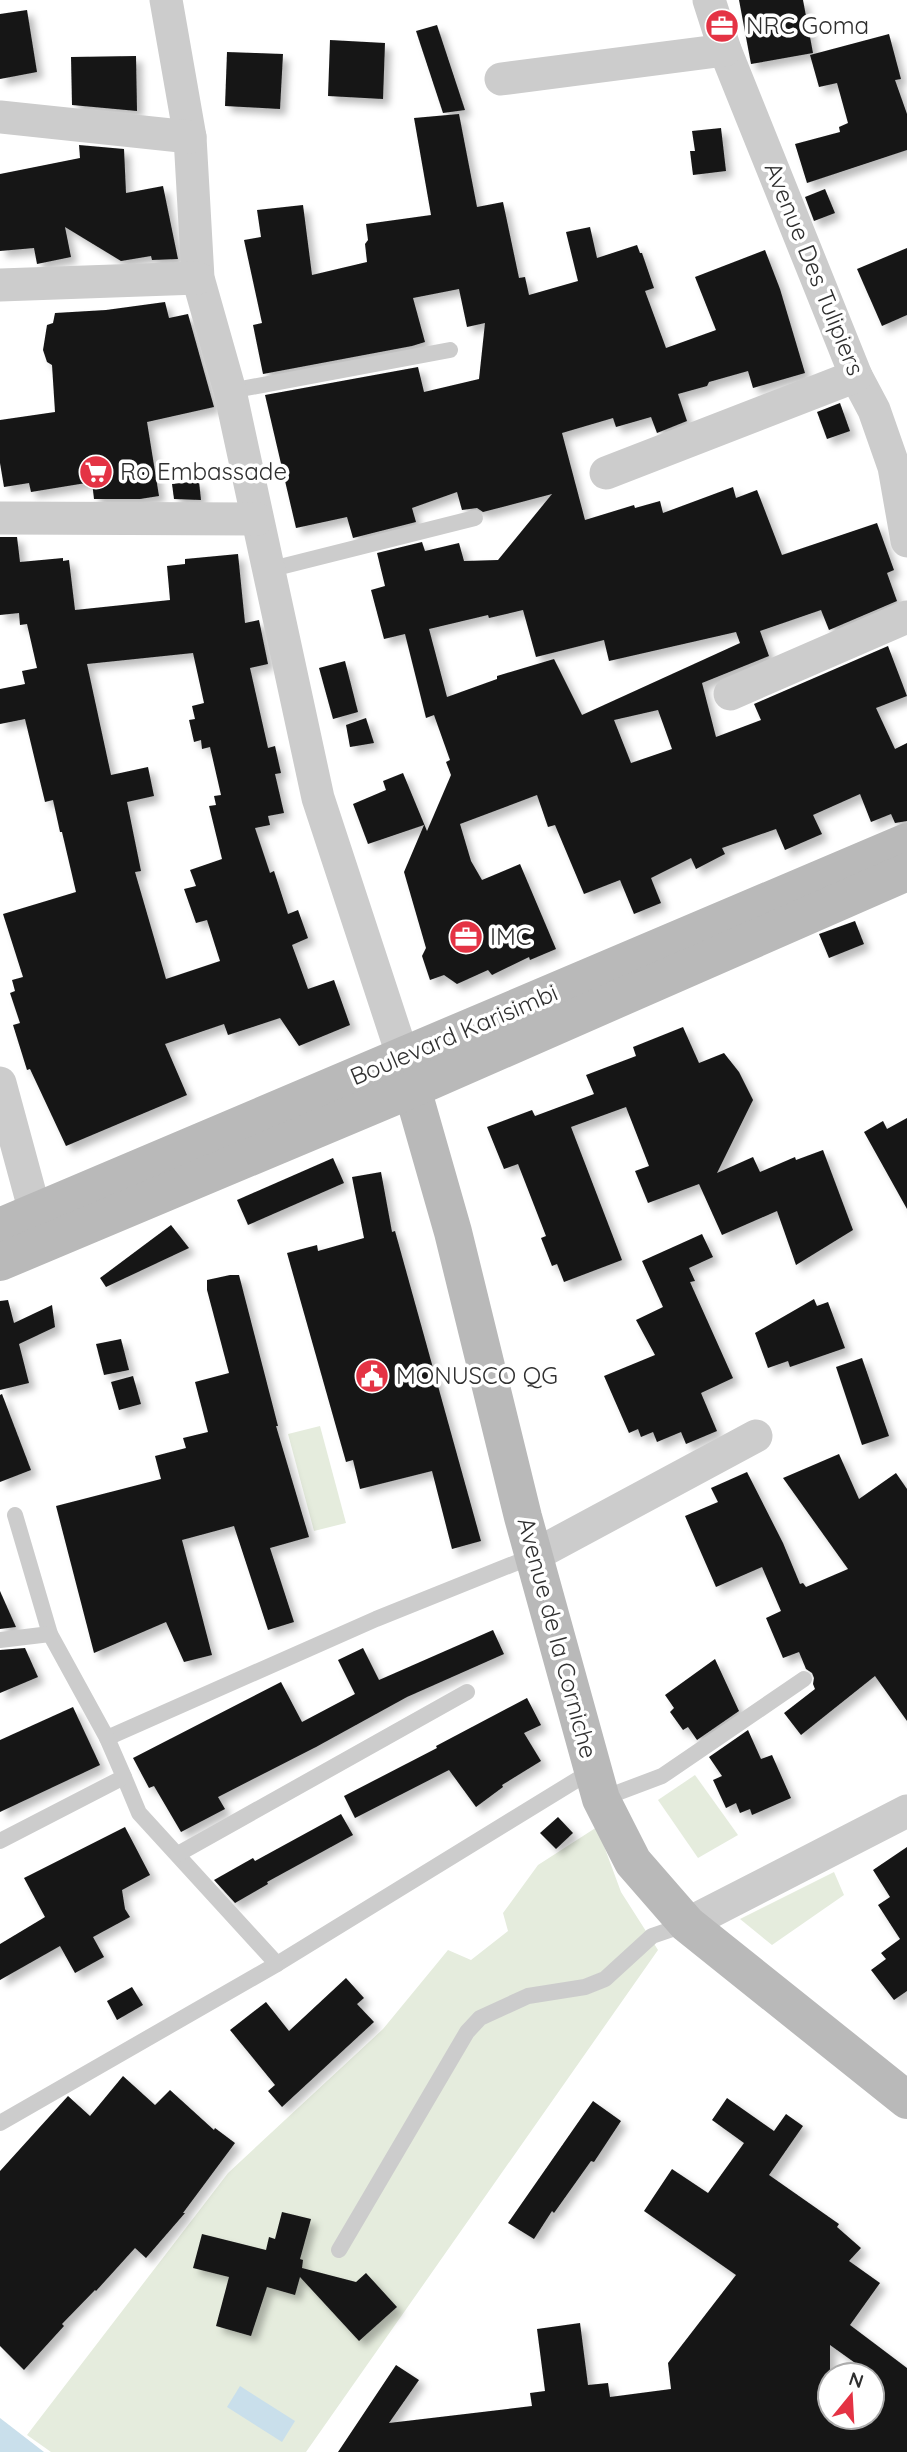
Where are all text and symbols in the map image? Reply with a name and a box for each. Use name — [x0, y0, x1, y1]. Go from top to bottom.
office icon: NRC Goma — [703, 7, 741, 45]
place label: NRC Goma — [746, 10, 869, 40]
street label: Avenue Des Tulipiers — [758, 158, 871, 380]
supermarket icon: Ro Embassade — [77, 453, 115, 491]
place label: Ro Embassade — [120, 456, 287, 486]
office icon: IMC — [447, 918, 485, 956]
place label: IMC — [490, 921, 532, 951]
street label: Boulevard Karisimbi — [345, 977, 562, 1091]
public building icon: MONUSCO QG — [353, 1357, 391, 1395]
place label: MONUSCO QG — [396, 1360, 558, 1390]
street label: Avenue de la Corniche — [511, 1514, 605, 1761]
north arrow — [816, 2361, 886, 2431]
text: N — [846, 2366, 867, 2393]

